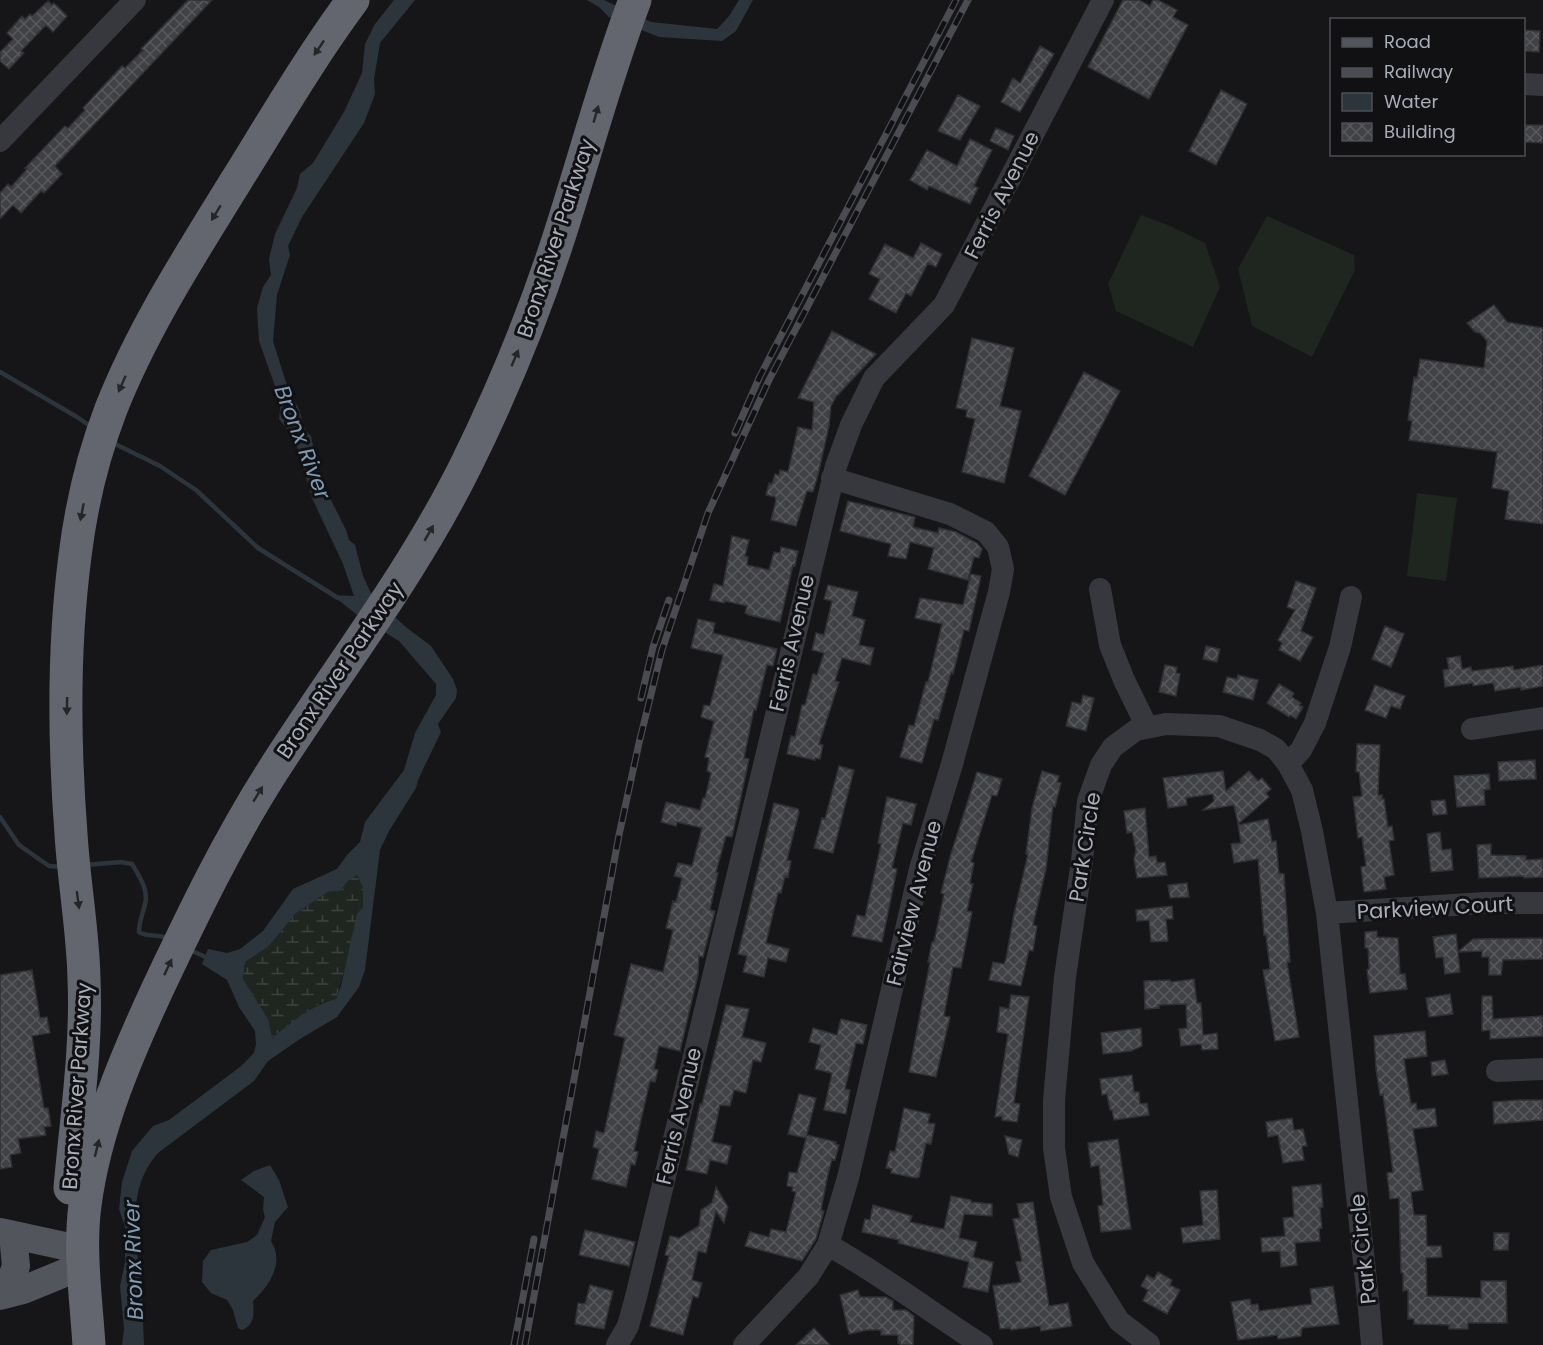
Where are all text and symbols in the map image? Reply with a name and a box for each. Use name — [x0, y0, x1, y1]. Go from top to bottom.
legend — [1330, 18, 1525, 156]
text: Road — [1384, 29, 1431, 54]
one-way arrow — [313, 39, 325, 55]
text: Railway — [1384, 59, 1453, 84]
text: Water — [1384, 89, 1438, 114]
one-way arrow — [592, 104, 601, 122]
text: Building — [1384, 119, 1456, 144]
street label: Ferris Avenue — [957, 126, 1046, 264]
street label: Bronx River Parkway — [510, 134, 601, 341]
one-way arrow — [211, 205, 222, 222]
one-way arrow — [510, 349, 520, 367]
one-way arrow — [117, 375, 126, 393]
water label: Bronx River — [267, 381, 339, 504]
one-way arrow — [77, 502, 86, 521]
one-way arrow — [424, 524, 434, 541]
street label: Ferris Avenue — [762, 571, 821, 714]
street label: Bronx River Parkway — [270, 575, 410, 764]
one-way arrow — [62, 696, 71, 715]
one-way arrow — [252, 786, 263, 802]
street label: Park Circle — [1062, 790, 1107, 904]
street label: Fairview Avenue — [879, 817, 948, 989]
street label: Parkview Court — [1356, 889, 1514, 926]
one-way arrow — [73, 891, 82, 910]
one-way arrow — [163, 958, 173, 976]
street label: Bronx River Parkway — [55, 981, 98, 1191]
street label: Ferris Avenue — [649, 1044, 708, 1187]
one-way arrow — [92, 1139, 102, 1157]
street label: Park Circle — [1342, 1192, 1383, 1306]
water label: Bronx River — [116, 1199, 151, 1320]

